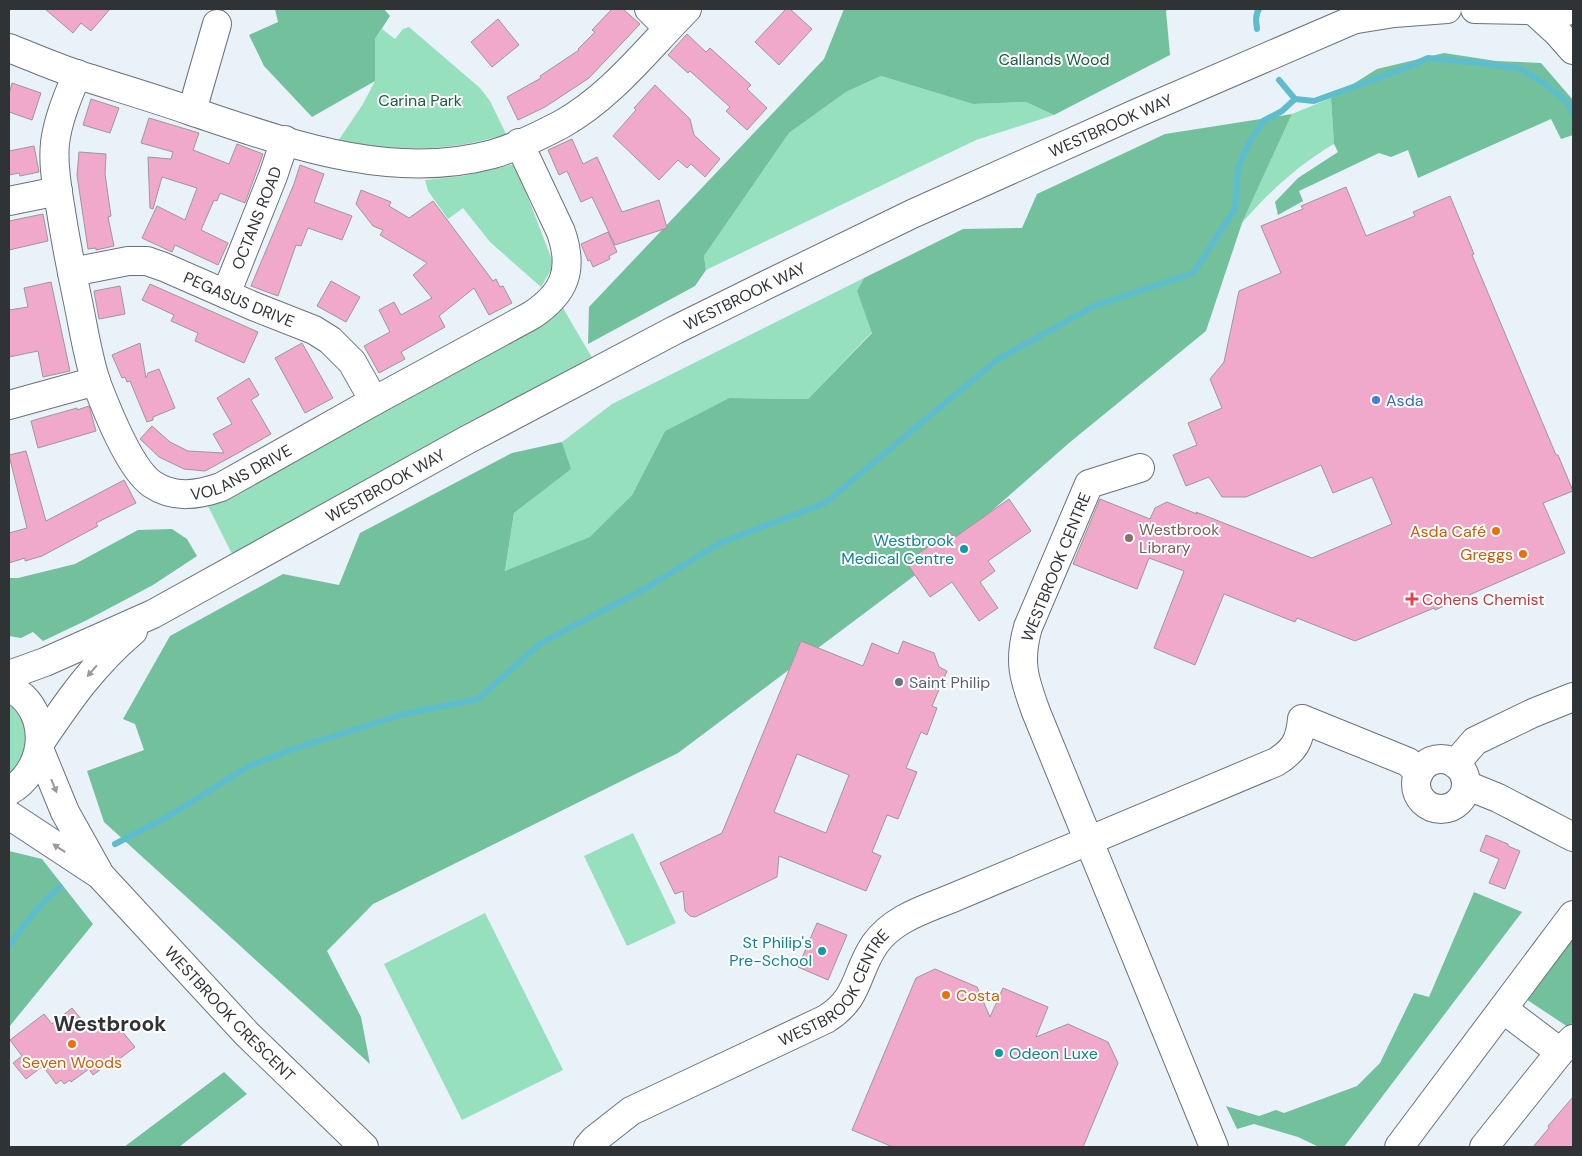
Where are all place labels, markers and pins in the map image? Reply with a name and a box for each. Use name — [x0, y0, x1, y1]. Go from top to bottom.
place label: Asda — [1386, 390, 1423, 411]
marker: Asda — [1370, 394, 1382, 406]
place label: Westbrook Library — [1139, 519, 1219, 558]
place label: Asda Café — [1410, 521, 1486, 542]
marker: Asda Café — [1490, 525, 1502, 537]
place label: Westbrook Medical Centre — [841, 530, 954, 569]
marker: Westbrook Library — [1123, 532, 1135, 544]
marker: Westbrook Medical Centre — [958, 543, 970, 555]
place label: Greggs — [1460, 544, 1513, 565]
marker: Greggs — [1517, 548, 1529, 560]
place label: Cohens Chemist — [1422, 589, 1545, 610]
marker: Cohens Chemist — [1406, 593, 1418, 605]
place label: Saint Philip — [909, 672, 990, 693]
marker: Saint Philip — [893, 676, 905, 688]
place label: St Philip's Pre-School — [729, 932, 812, 971]
marker: St Philip's Pre-School — [816, 945, 828, 957]
place label: Costa — [956, 985, 1000, 1006]
marker: Costa — [940, 989, 952, 1001]
marker: Seven Woods — [66, 1038, 78, 1050]
place label: Odeon Luxe — [1009, 1043, 1098, 1064]
marker: Odeon Luxe — [993, 1047, 1005, 1059]
place label: Seven Woods — [22, 1052, 122, 1073]

